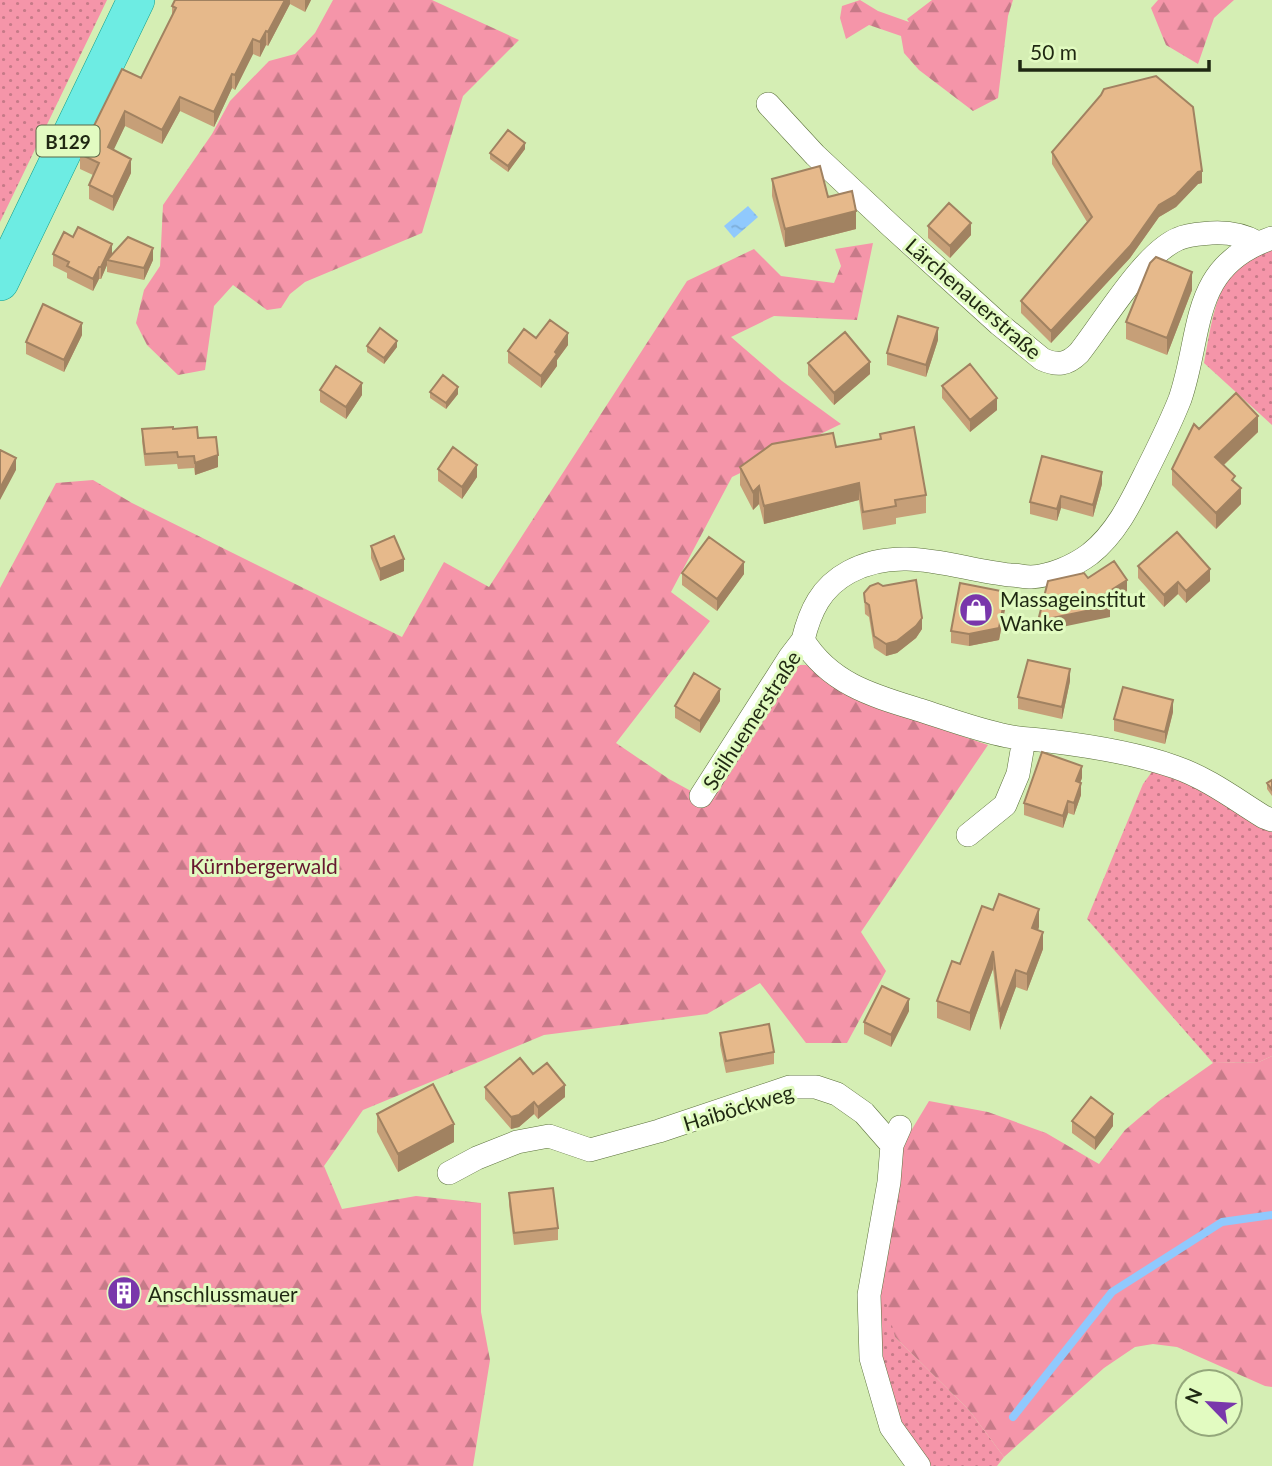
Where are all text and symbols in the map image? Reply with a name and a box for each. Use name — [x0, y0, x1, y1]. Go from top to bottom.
scale bar — [1020, 28, 1209, 72]
text: 50 m — [1030, 39, 1077, 64]
road number: B129 — [36, 125, 100, 156]
street label: Lärchenauerstraße — [901, 232, 1047, 364]
place label: Massageinstitut Wanke — [1000, 586, 1146, 635]
shop icon: Massageinstitut Wanke — [957, 591, 995, 629]
street label: Seilhuemerstraße — [697, 646, 805, 794]
park label: Kürnbergerwald — [190, 853, 338, 878]
street label: Haiböckweg — [680, 1078, 796, 1136]
building icon: Anschlussmauer — [105, 1274, 143, 1312]
place label: Anschlussmauer — [148, 1281, 298, 1306]
north arrow — [1174, 1368, 1244, 1438]
text: N — [1180, 1384, 1207, 1407]

